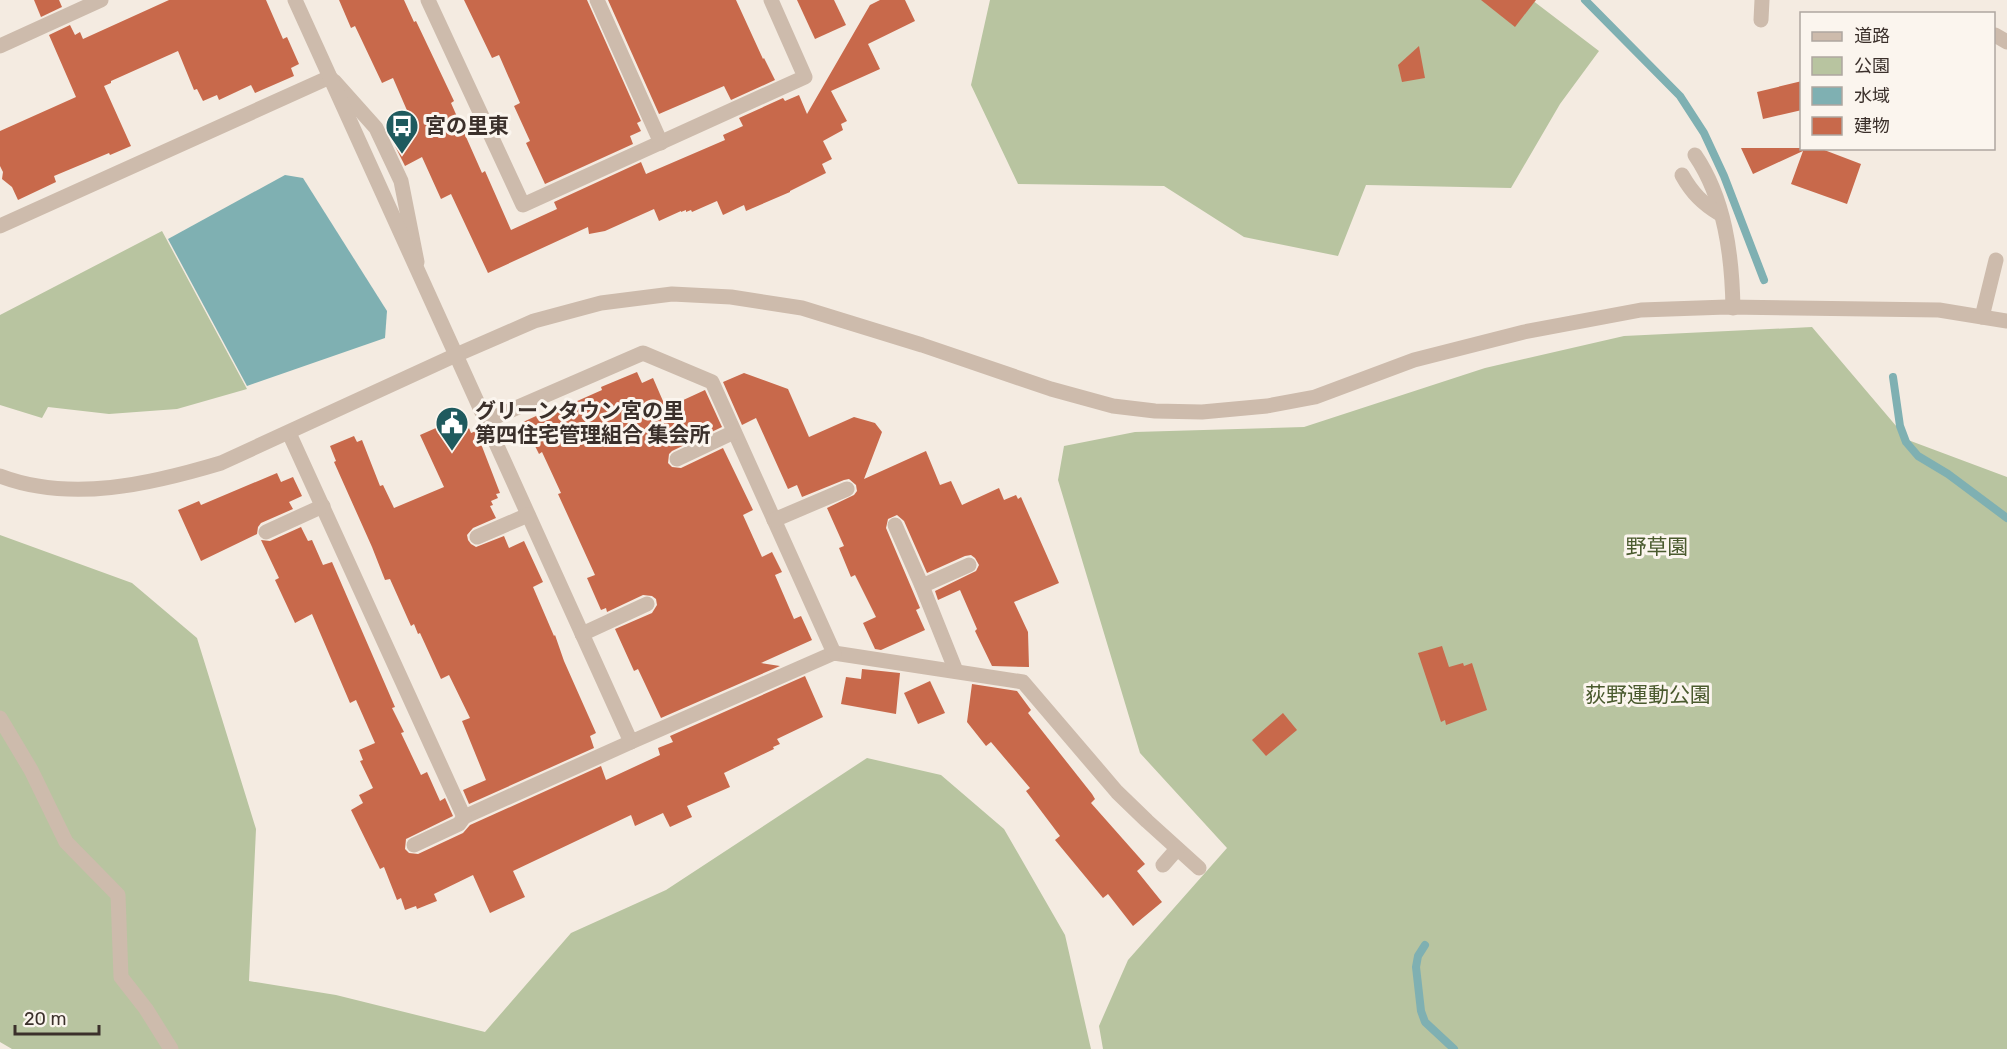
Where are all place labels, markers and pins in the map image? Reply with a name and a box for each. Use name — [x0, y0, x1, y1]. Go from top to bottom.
bus stop icon: 宮の里東 — [384, 108, 420, 155]
place label: 宮の里東 — [425, 113, 509, 138]
place label: グリーンタウン宮の里 第四住宅管理組合 集会所 — [475, 398, 710, 447]
public building icon: グリーンタウン宮の里 第四住宅管理組合 集会所 — [434, 405, 470, 452]

